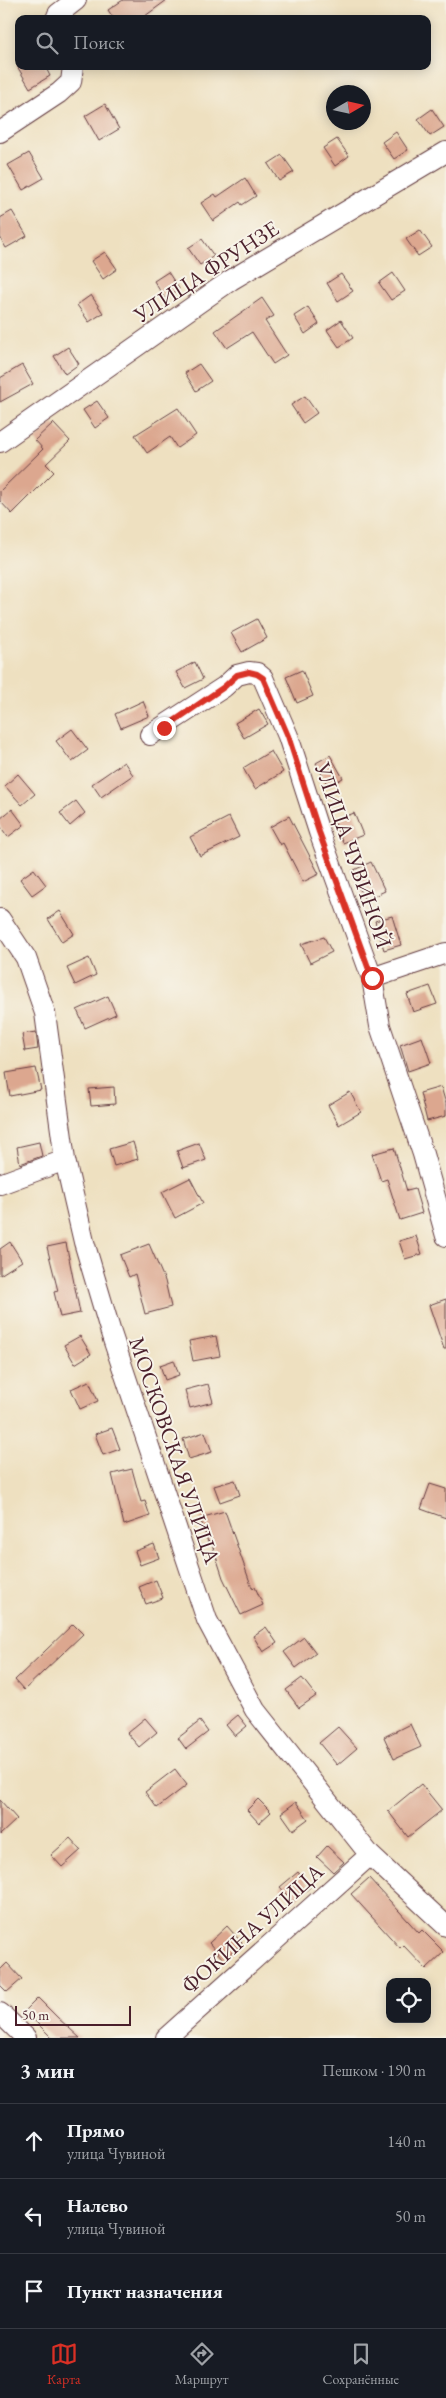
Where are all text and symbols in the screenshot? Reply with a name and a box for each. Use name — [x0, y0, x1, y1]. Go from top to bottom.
search box — [15, 15, 431, 70]
icon: search — [33, 29, 61, 57]
text: Поиск — [73, 30, 125, 55]
north arrow — [326, 85, 371, 130]
street label: УЛИЦА ФРУНЗЕ — [128, 214, 284, 330]
route end — [153, 717, 176, 740]
street label: УЛИЦА ЧУВИНОЙ — [308, 758, 399, 952]
route start — [361, 967, 384, 990]
street label: МОСКОВСКАЯ УЛИЦА — [122, 1333, 227, 1568]
street label: ФОКИНА УЛИЦА — [175, 1856, 330, 2000]
map controls — [386, 1978, 431, 2023]
button: locate — [386, 1978, 431, 2023]
scale bar — [15, 2003, 131, 2026]
text: 50 m — [22, 2006, 49, 2024]
text: 3 мин — [20, 2057, 75, 2084]
text: Пешком · 190 m — [322, 2060, 426, 2081]
text: Прямо — [67, 2118, 125, 2143]
icon: ahead — [20, 2127, 48, 2155]
text: 140 m — [387, 2131, 426, 2152]
text: улица Чувиной — [67, 2143, 165, 2164]
text: Налево — [67, 2193, 128, 2218]
icon: left — [20, 2202, 48, 2230]
text: 50 m — [395, 2206, 426, 2227]
text: улица Чувиной — [67, 2218, 165, 2239]
icon: arrive — [20, 2277, 48, 2305]
text: Пункт назначения — [67, 2279, 223, 2304]
tab: Карта — [47, 2340, 81, 2388]
tab: Маршрут — [175, 2340, 228, 2388]
tab: Сохранённые — [323, 2340, 399, 2388]

